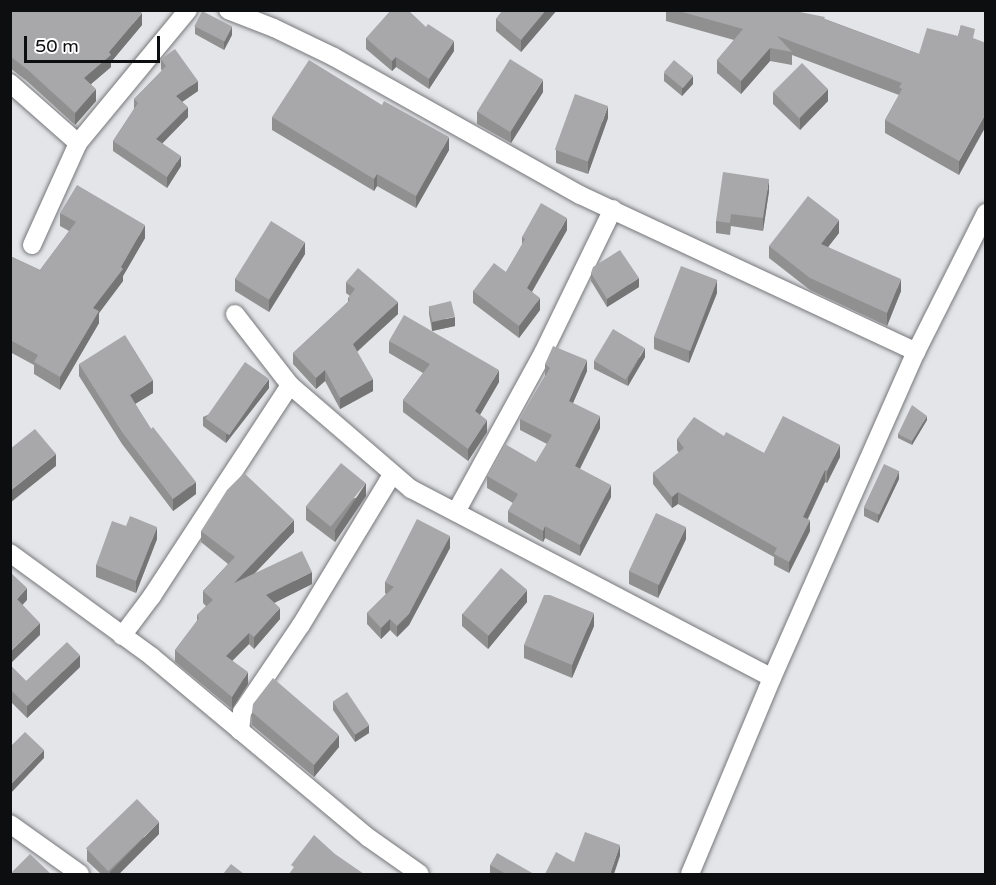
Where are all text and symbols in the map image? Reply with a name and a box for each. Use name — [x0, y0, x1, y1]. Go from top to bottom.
scale bar — [27, 24, 164, 62]
text: 50 m — [35, 35, 79, 57]

